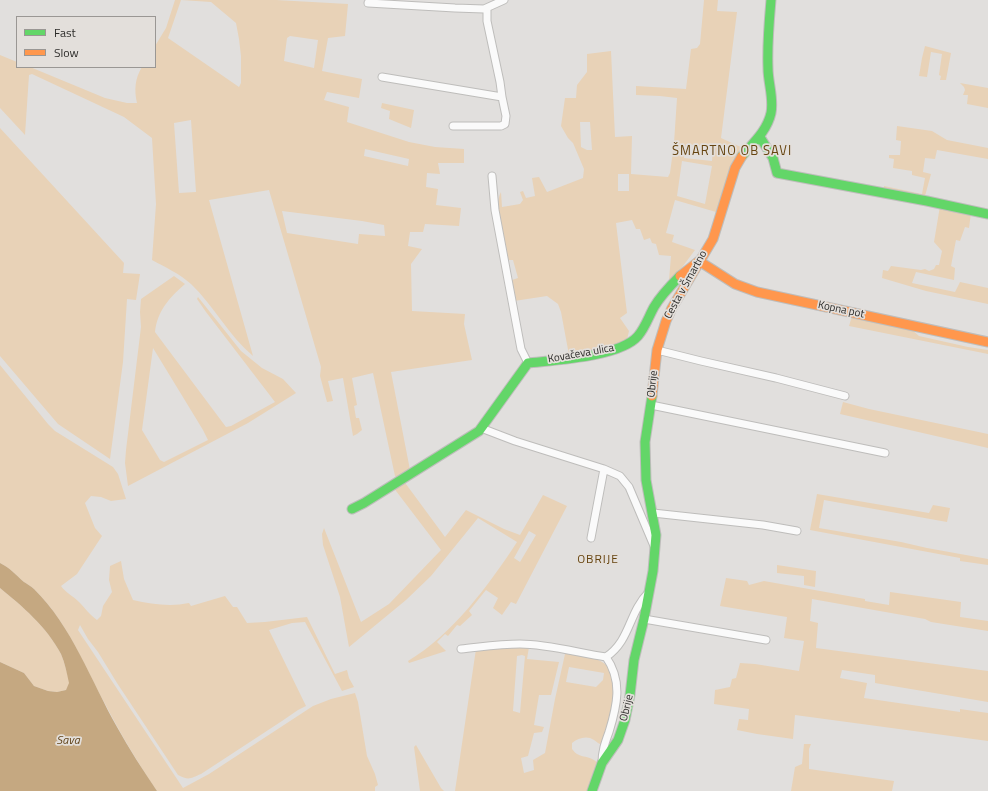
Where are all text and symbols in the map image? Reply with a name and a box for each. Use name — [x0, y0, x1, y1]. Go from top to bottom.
legend — [16, 16, 156, 68]
text: Fast — [54, 23, 76, 42]
text: Slow — [54, 43, 79, 62]
district label: ŠMARTNO OB SAVI — [672, 144, 792, 160]
street label: Cesta v Šmartno — [662, 249, 710, 321]
street label: Kopna pot — [817, 299, 865, 321]
street label: Kovačeva ulica — [547, 342, 615, 366]
street label: Obrije — [645, 370, 661, 398]
district label: OBRIJE — [577, 553, 619, 567]
street label: Obrije — [618, 693, 636, 723]
water label: Sava — [56, 734, 80, 748]

